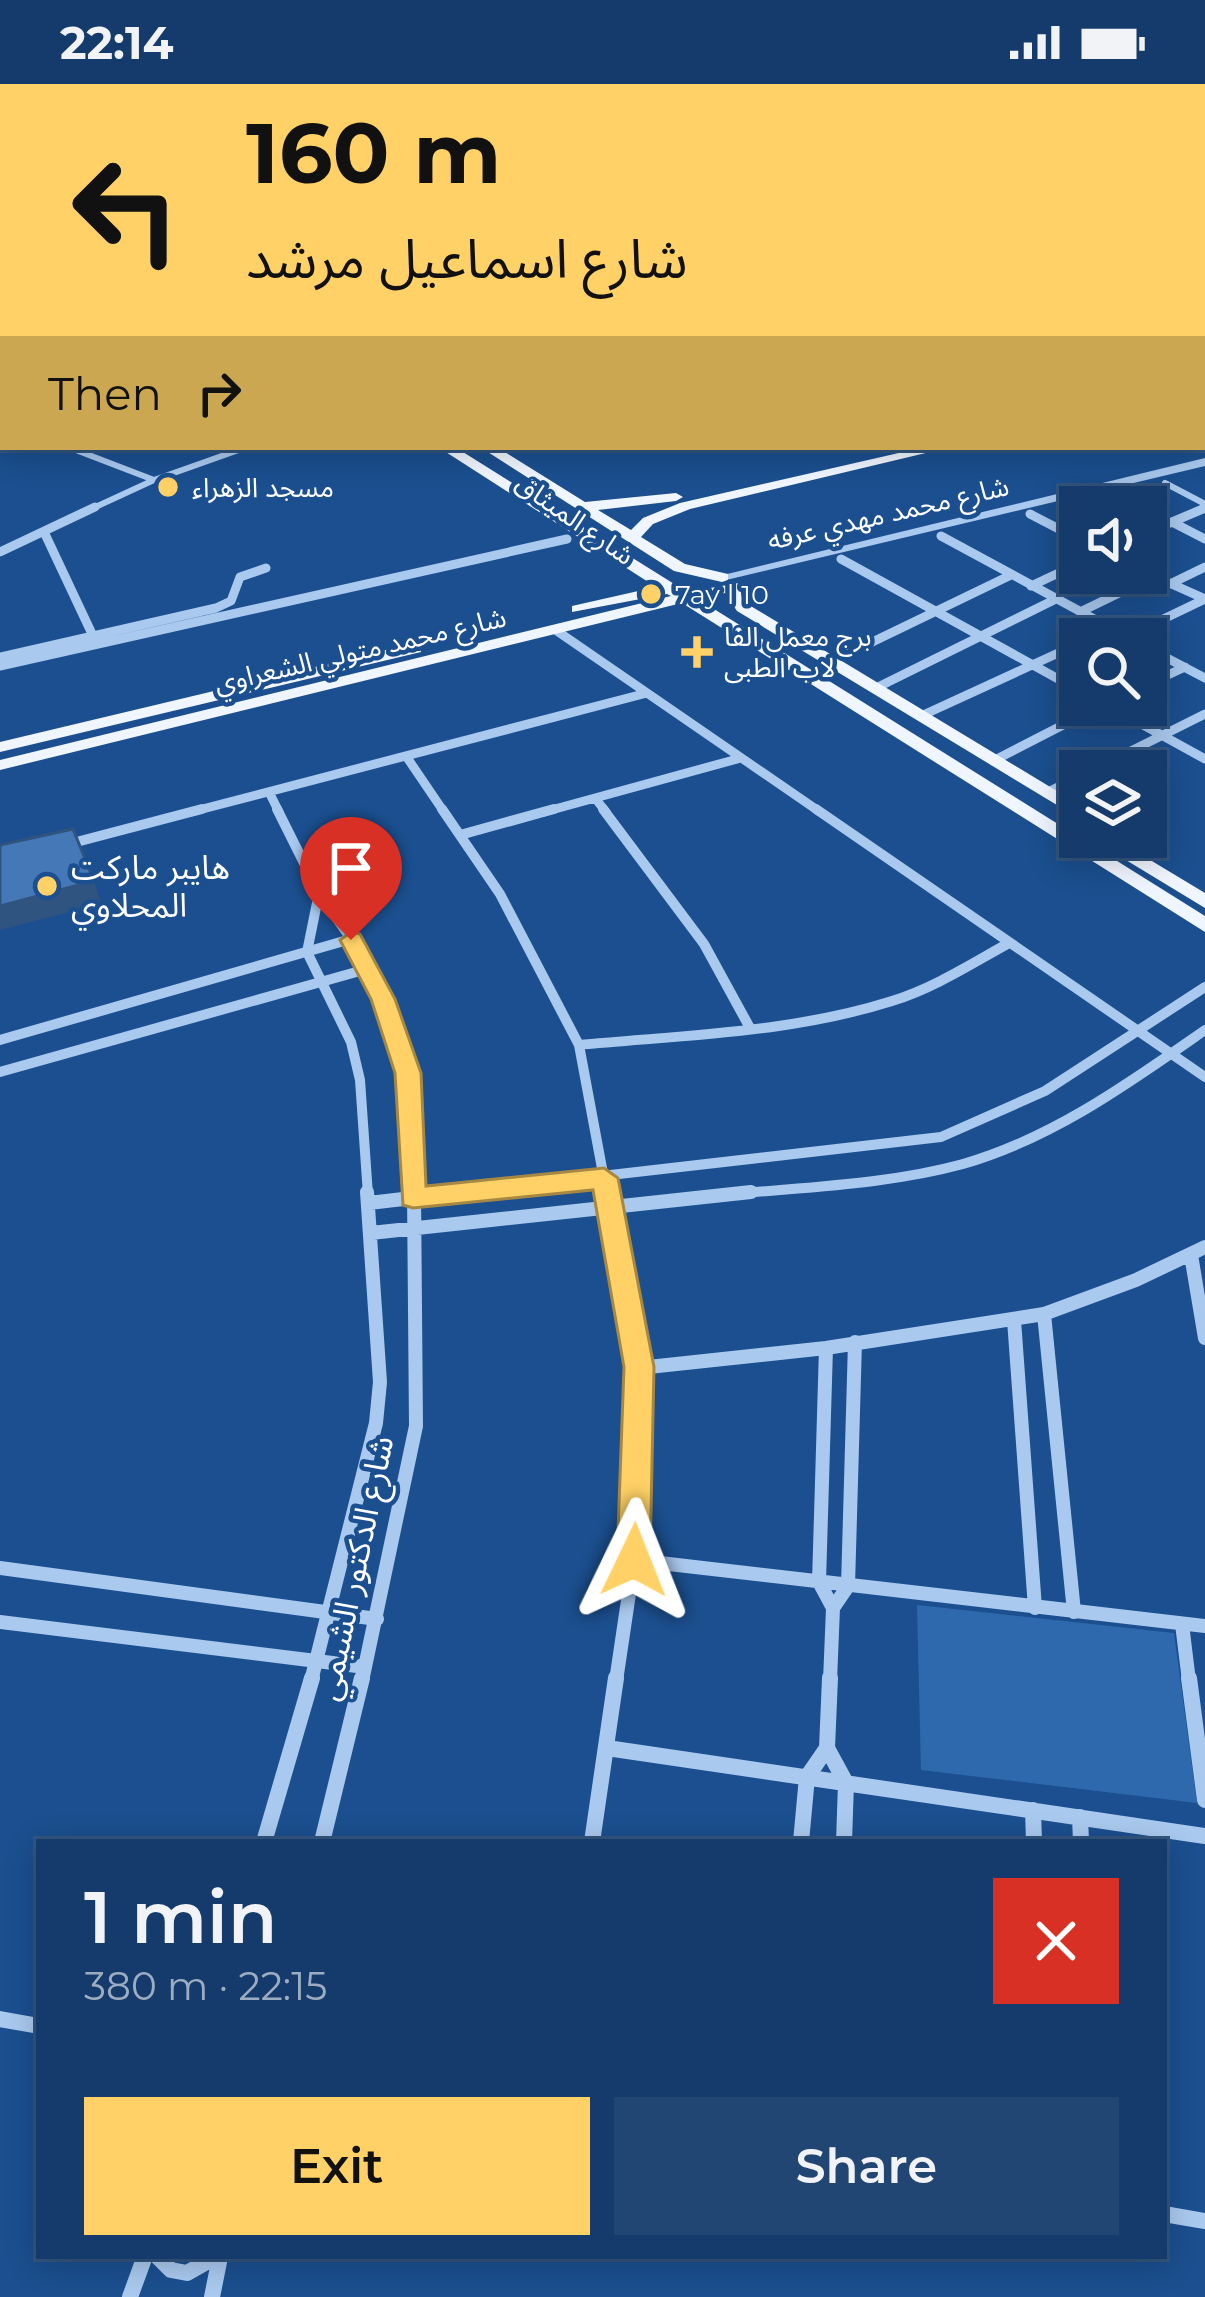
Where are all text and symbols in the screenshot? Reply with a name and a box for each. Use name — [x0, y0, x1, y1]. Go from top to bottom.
text: 22:14 — [60, 15, 174, 70]
text: 160 m — [246, 102, 501, 204]
icon: left — [48, 132, 204, 288]
text: شارع اسماعيل مرشد — [246, 226, 688, 292]
icon: right — [186, 360, 252, 426]
text: Then — [48, 366, 162, 421]
street label: شارع الميثاق — [507, 466, 641, 575]
street label: شارع محمد مهدي عرفه — [764, 469, 1013, 561]
place label: مسجد الزهراء — [192, 471, 334, 504]
marker: مسجد الزهراء — [155, 474, 181, 500]
map controls — [1059, 486, 1167, 858]
button: sound — [1059, 486, 1167, 594]
place label: 7ay l 10 — [675, 578, 769, 611]
marker: 7ay l 10 — [638, 581, 664, 607]
street label: شارع محمد متولي الشعراوي — [211, 600, 510, 704]
button: search — [1059, 618, 1167, 726]
place label: برج معمل الفا لاب الطبى — [724, 620, 872, 684]
marker: برج معمل الفا لاب الطبى — [681, 636, 713, 668]
button: layers — [1059, 750, 1167, 858]
pin — [300, 817, 402, 940]
icon: arrive — [318, 835, 384, 901]
place label: هايبر ماركت المحلاوي — [71, 847, 230, 931]
marker: هايبر ماركت المحلاوي — [34, 873, 60, 899]
street label: شارع الدكتور الشيمي — [306, 1432, 407, 1705]
position arrow — [571, 1497, 697, 1623]
text: 1 min — [84, 1873, 277, 1961]
button: close — [993, 1878, 1119, 2004]
text: 380 m · 22:15 — [84, 1962, 327, 2010]
button: Exit — [84, 2097, 590, 2235]
button: Share — [614, 2097, 1119, 2235]

